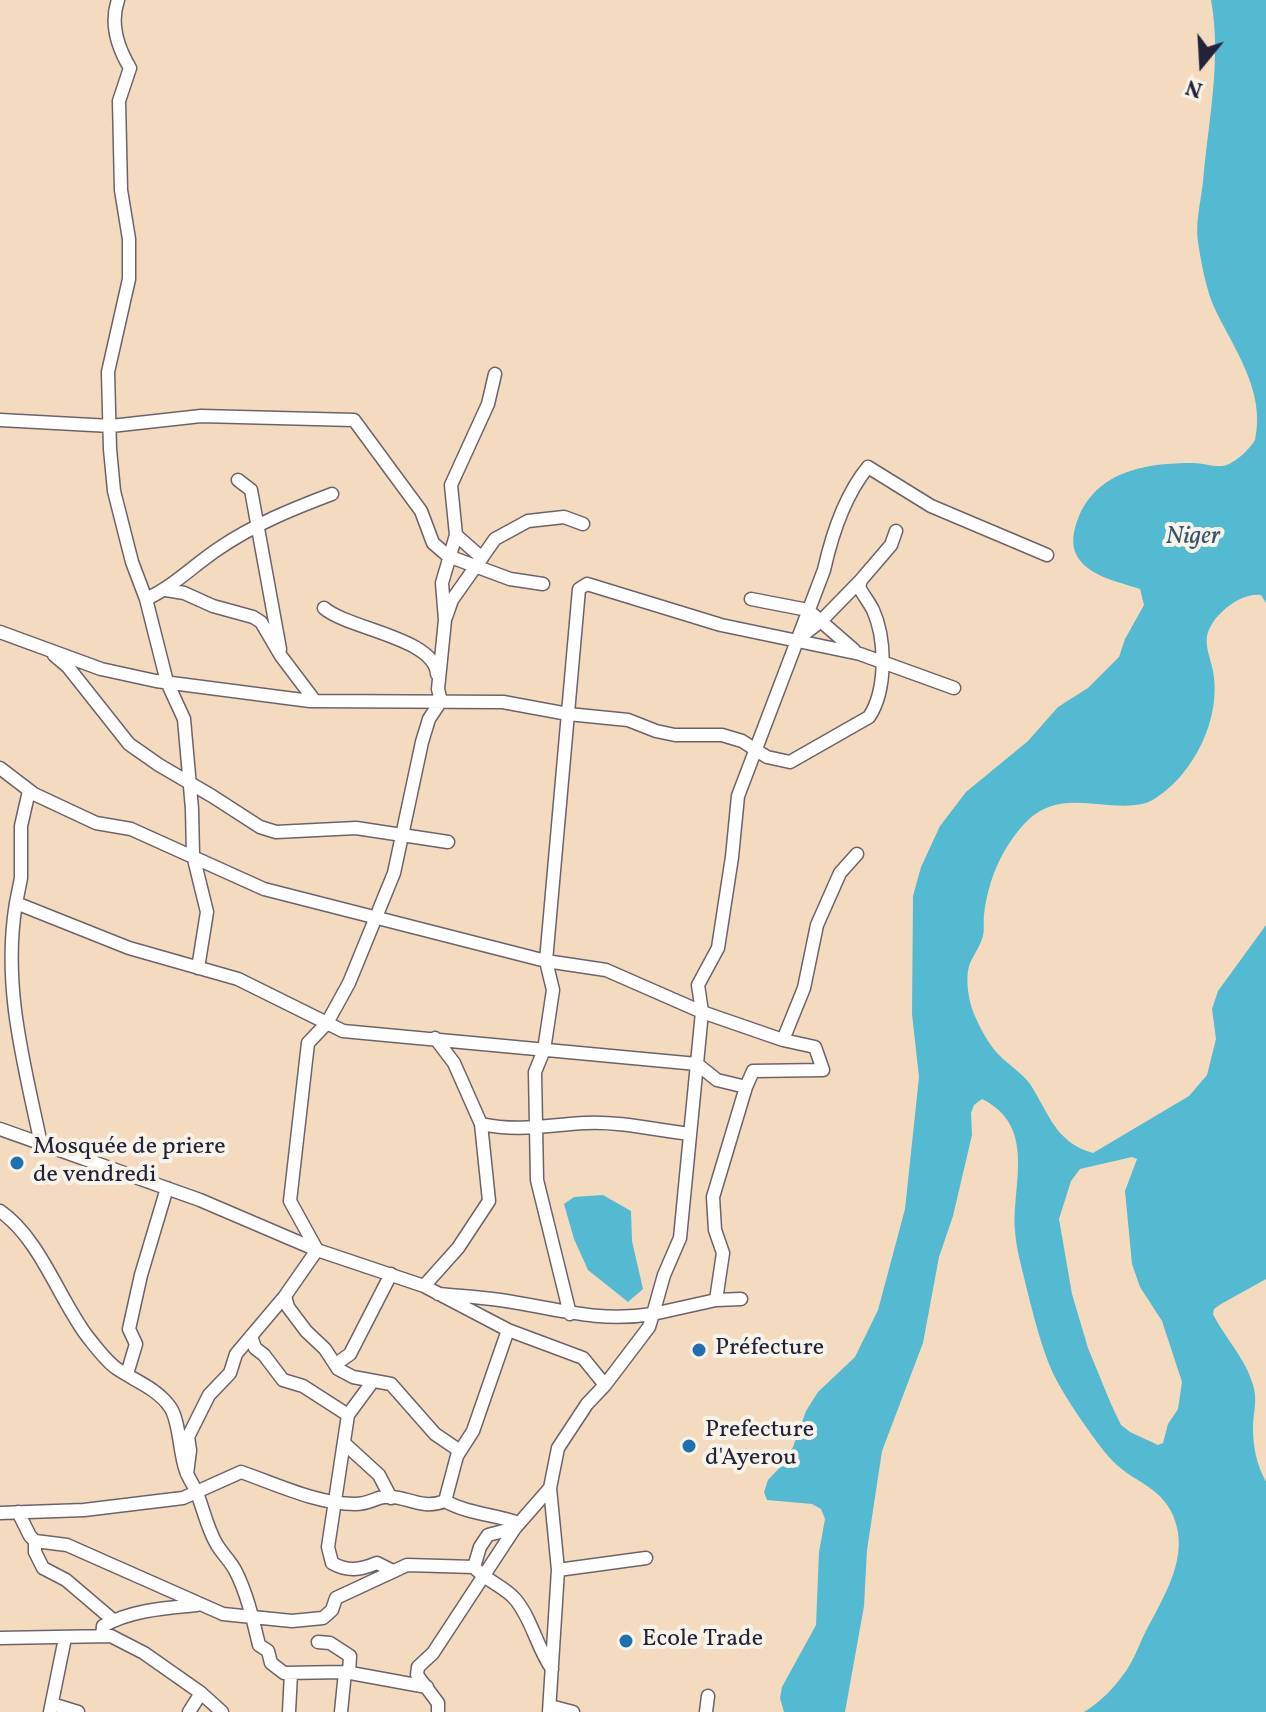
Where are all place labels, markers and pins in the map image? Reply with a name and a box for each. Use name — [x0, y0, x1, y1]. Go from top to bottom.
place label: Mosquée de priere de vendredi — [33, 1135, 226, 1191]
marker: Mosquée de priere de vendredi — [8, 1154, 26, 1172]
place label: Préfecture — [715, 1336, 824, 1364]
marker: Préfecture — [690, 1341, 708, 1359]
place label: Prefecture d'Ayerou — [705, 1418, 814, 1474]
marker: Prefecture d'Ayerou — [680, 1437, 698, 1455]
place label: Ecole Trade — [642, 1627, 763, 1655]
marker: Ecole Trade — [617, 1632, 635, 1650]

